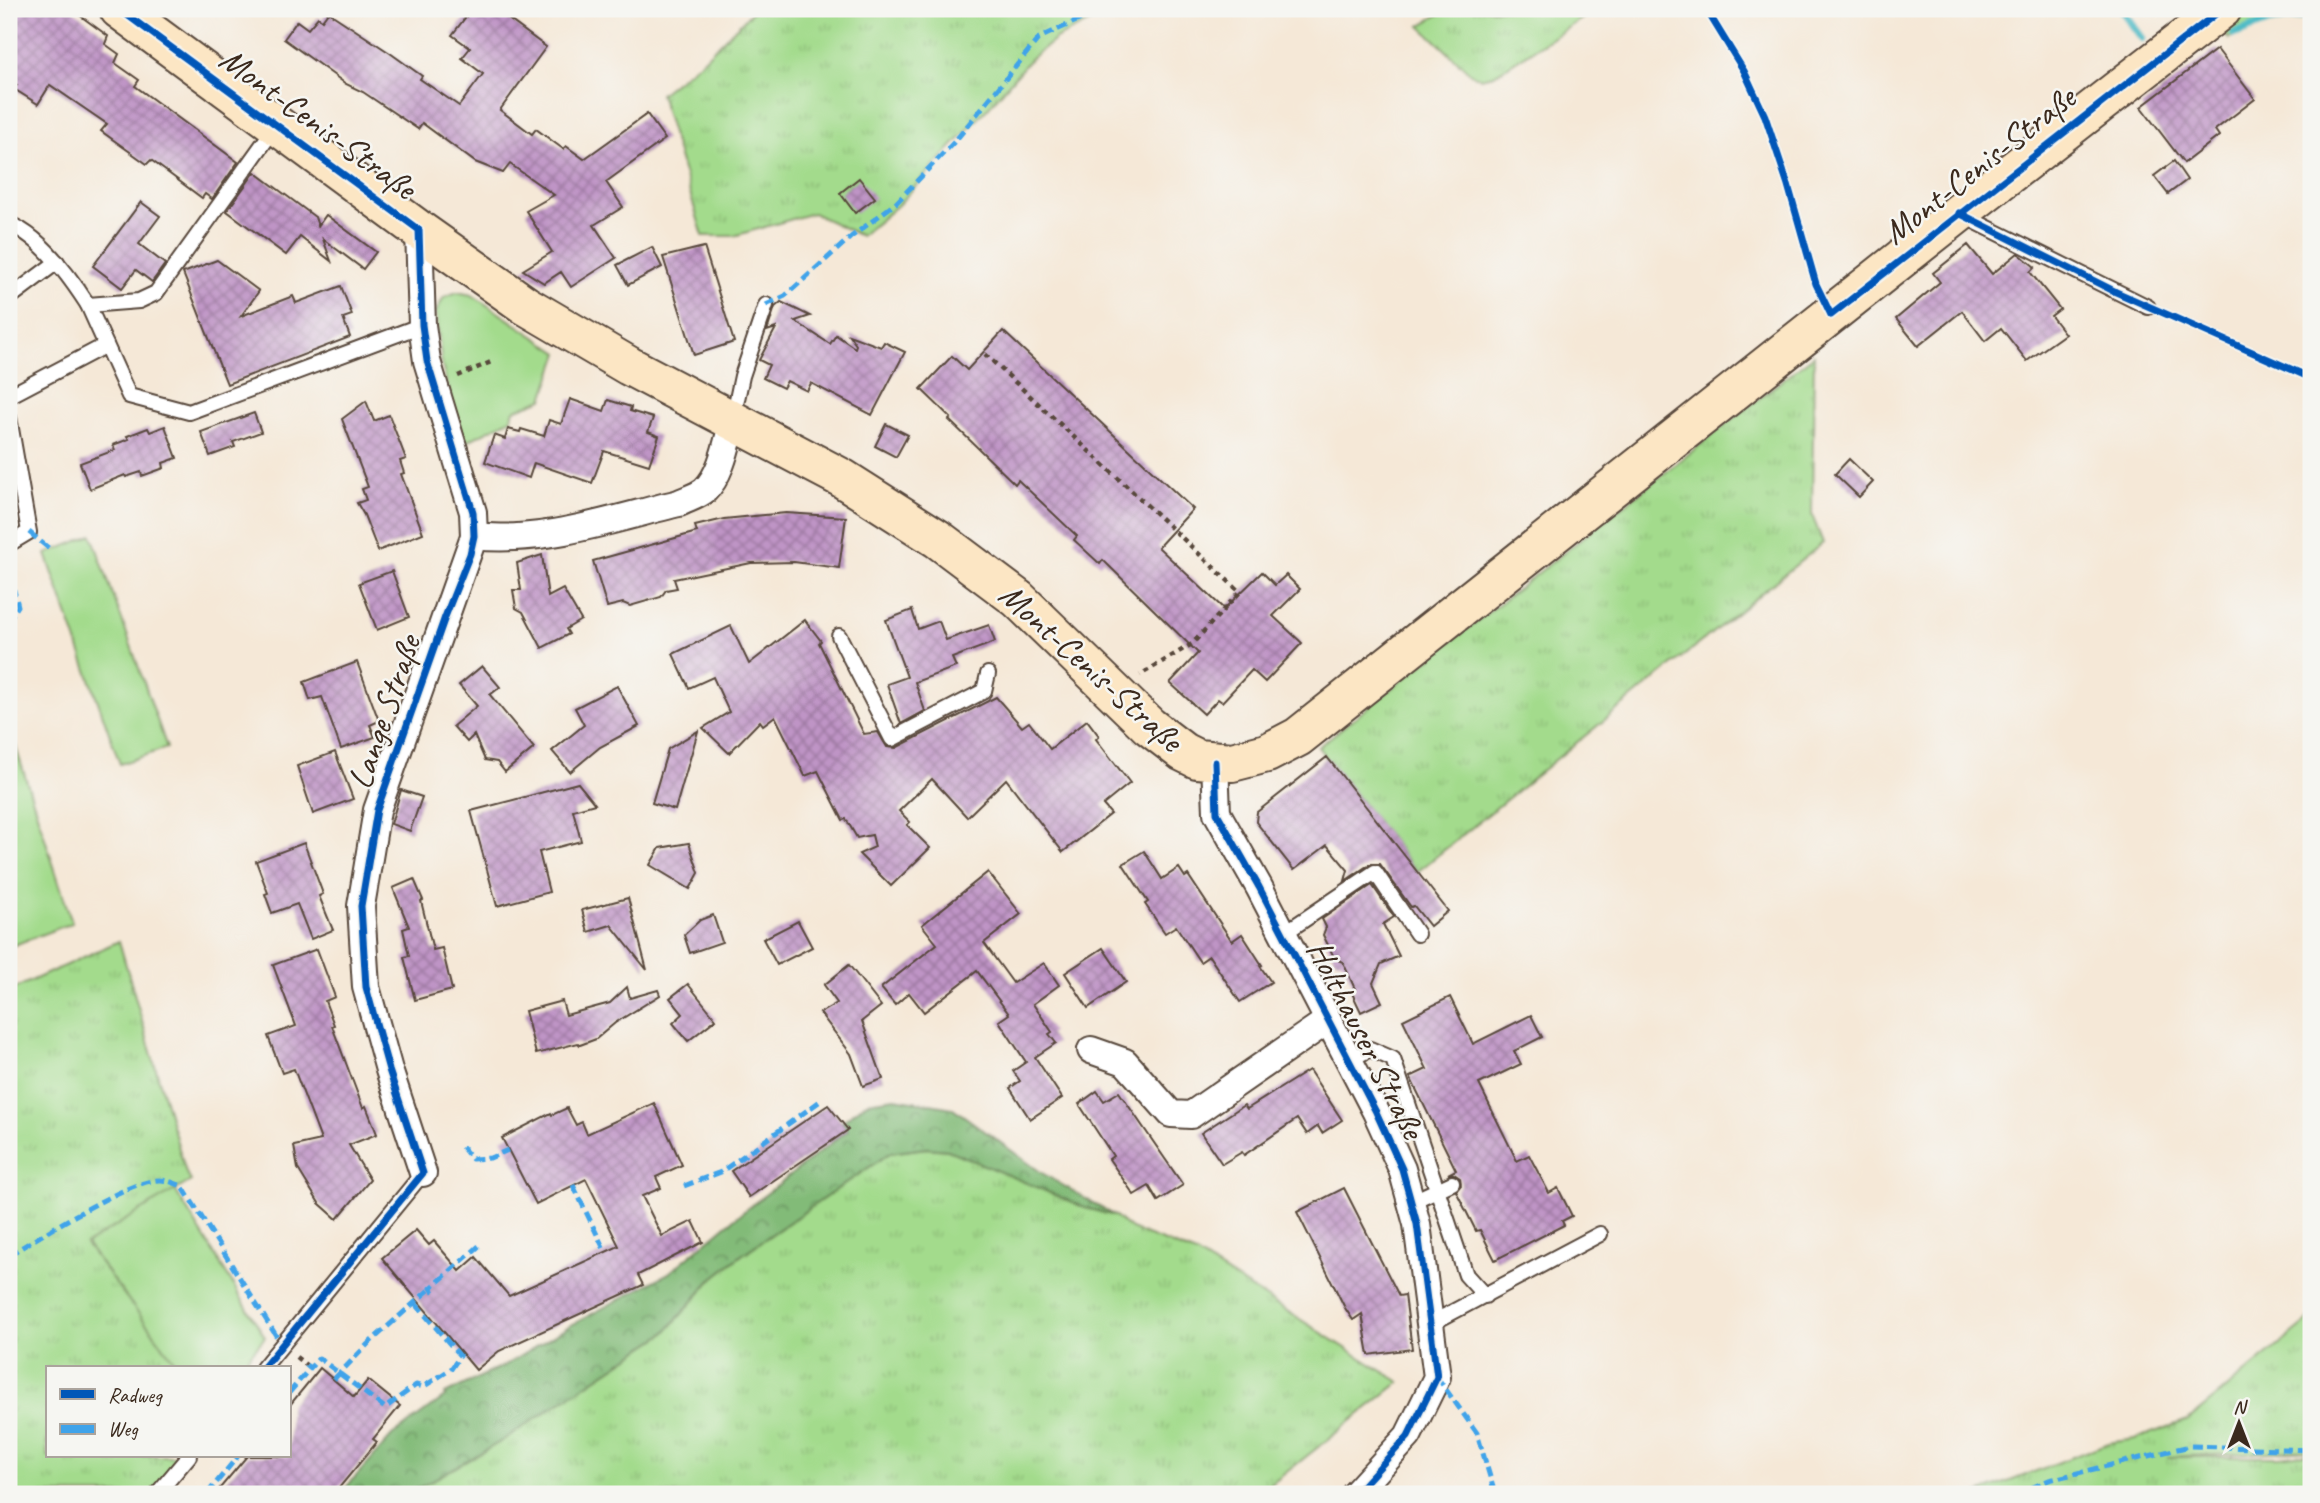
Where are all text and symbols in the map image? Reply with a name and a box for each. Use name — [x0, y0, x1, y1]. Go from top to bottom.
street label: Mont-Cenis-Straße — [211, 37, 427, 211]
street label: Mont-Cenis-Straße — [1874, 74, 2086, 254]
street label: Mont-Cenis-Straße — [990, 573, 1194, 763]
street label: Lange Straße — [337, 627, 432, 795]
street label: Holthauser Straße — [1297, 932, 1437, 1148]
legend — [46, 1366, 290, 1458]
text: Radweg — [108, 1382, 163, 1408]
north arrow — [2204, 1388, 2274, 1458]
text: N — [2233, 1395, 2248, 1419]
text: Weg — [108, 1416, 139, 1442]

